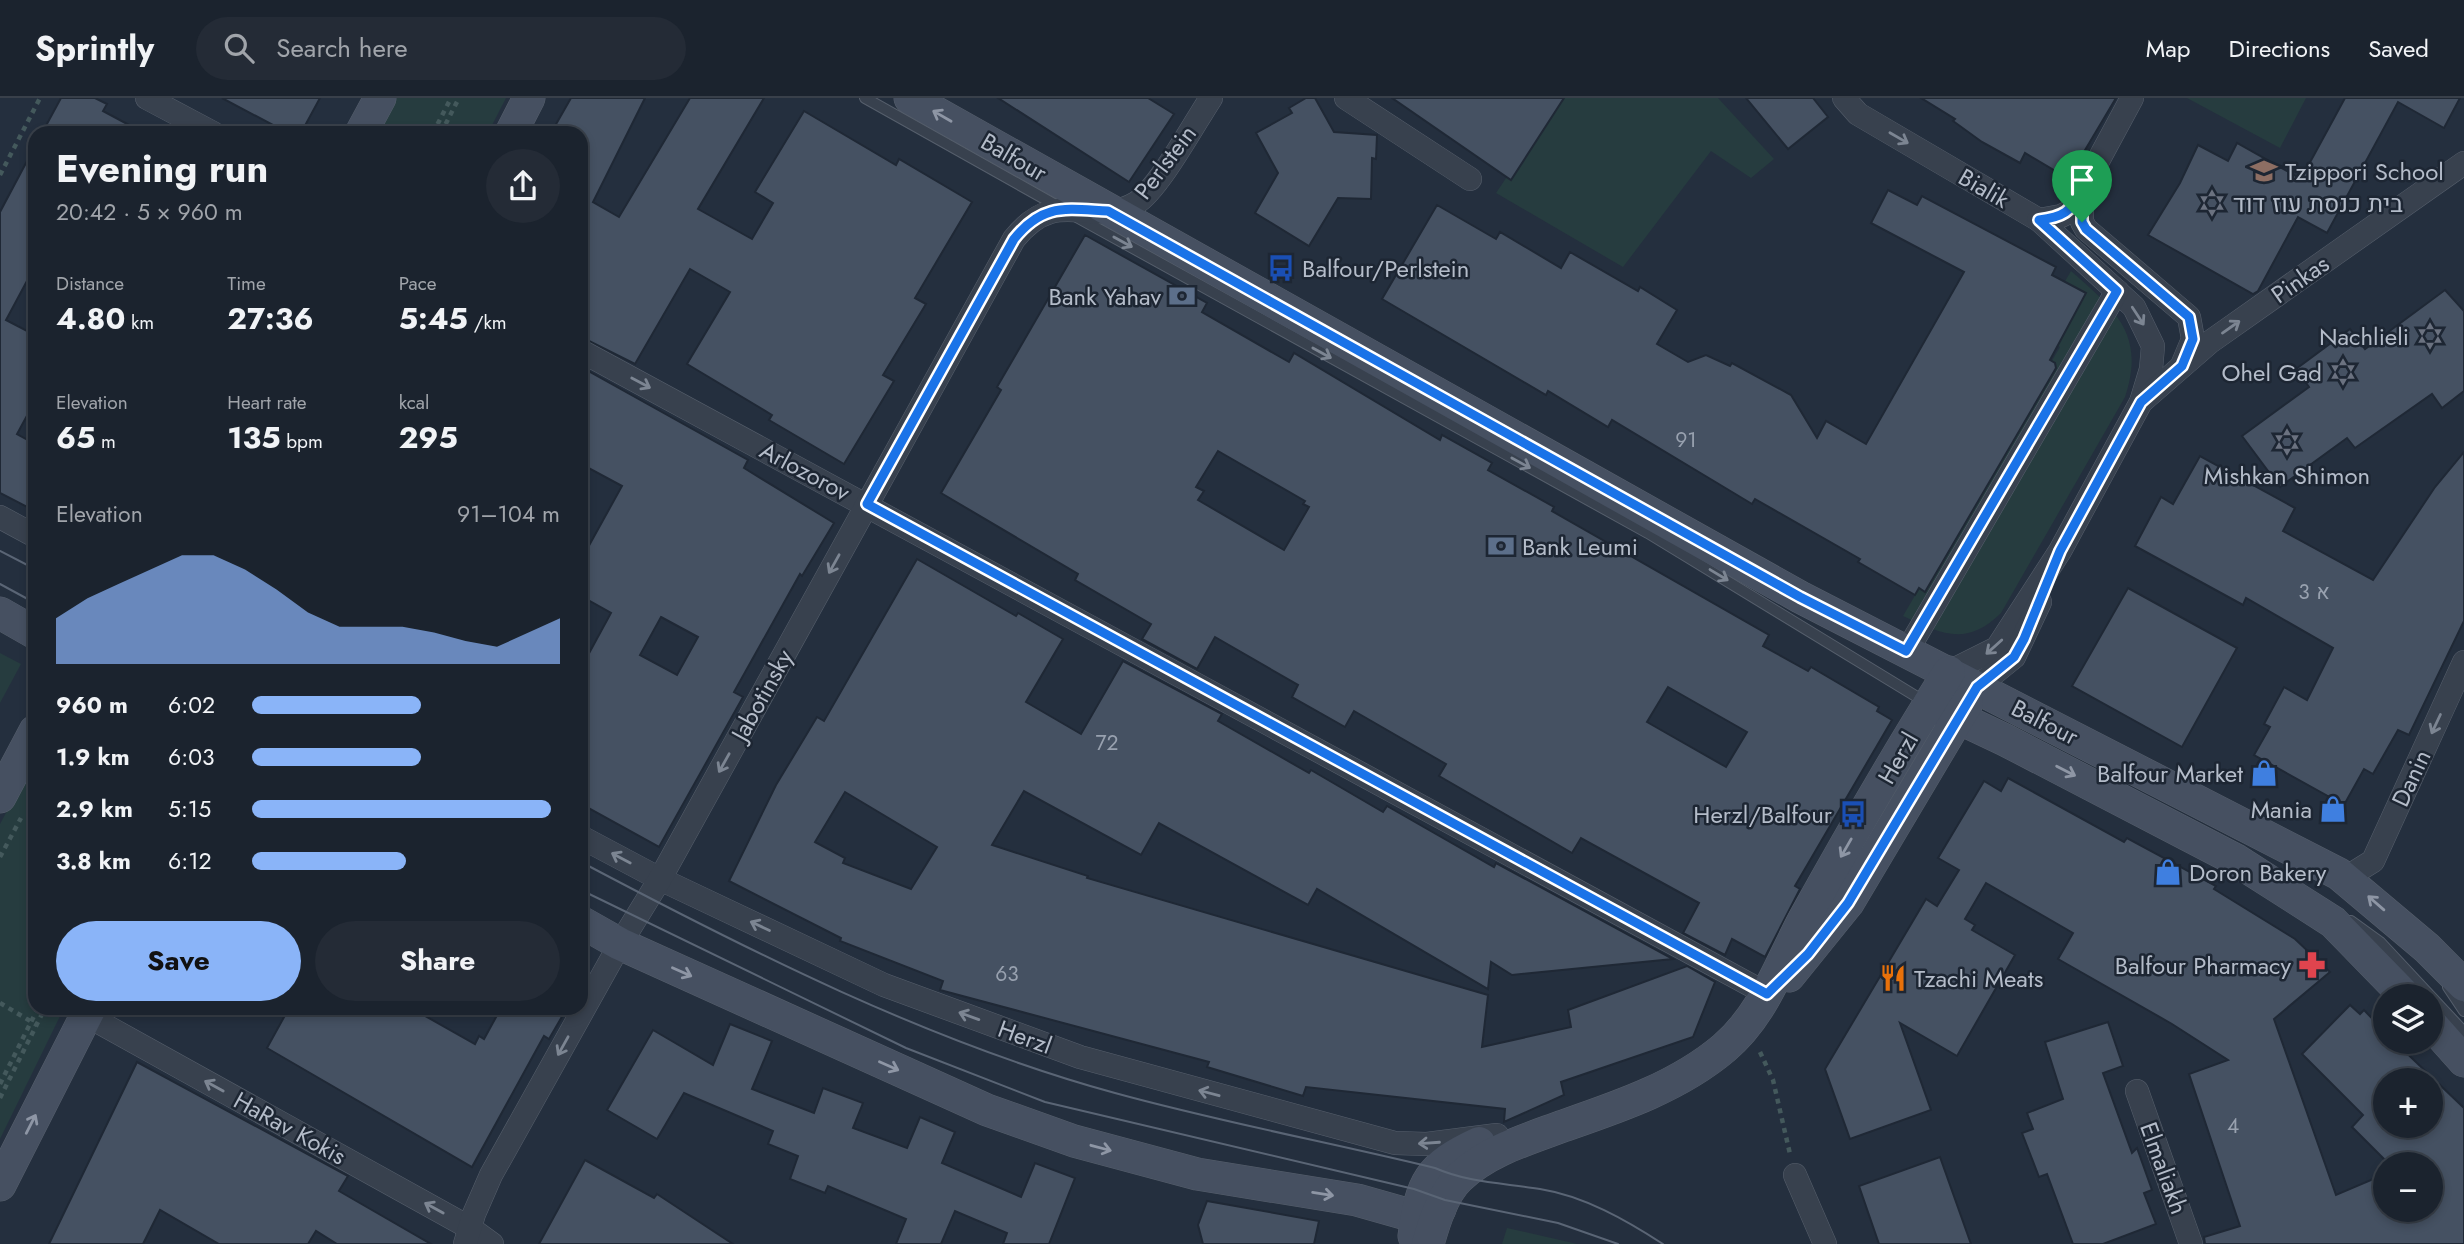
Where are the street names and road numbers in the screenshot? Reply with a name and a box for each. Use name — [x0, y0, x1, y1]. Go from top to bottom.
street label: Perlstein — [1125, 117, 1205, 207]
street label: Balfour — [974, 124, 1054, 190]
street label: Bialik — [1952, 159, 2016, 217]
street label: Pinkas — [2264, 246, 2336, 312]
street label: Arlozorov — [754, 433, 857, 509]
street label: Jabotinsky — [721, 642, 802, 750]
street label: Balfour — [2005, 690, 2085, 754]
street label: Herzl — [1869, 725, 1927, 791]
street label: Danin — [2383, 744, 2439, 812]
street label: Herzl — [993, 1011, 1057, 1063]
street label: HaRav Kokis — [227, 1083, 353, 1173]
street label: Elmaliakh — [2131, 1117, 2197, 1219]

